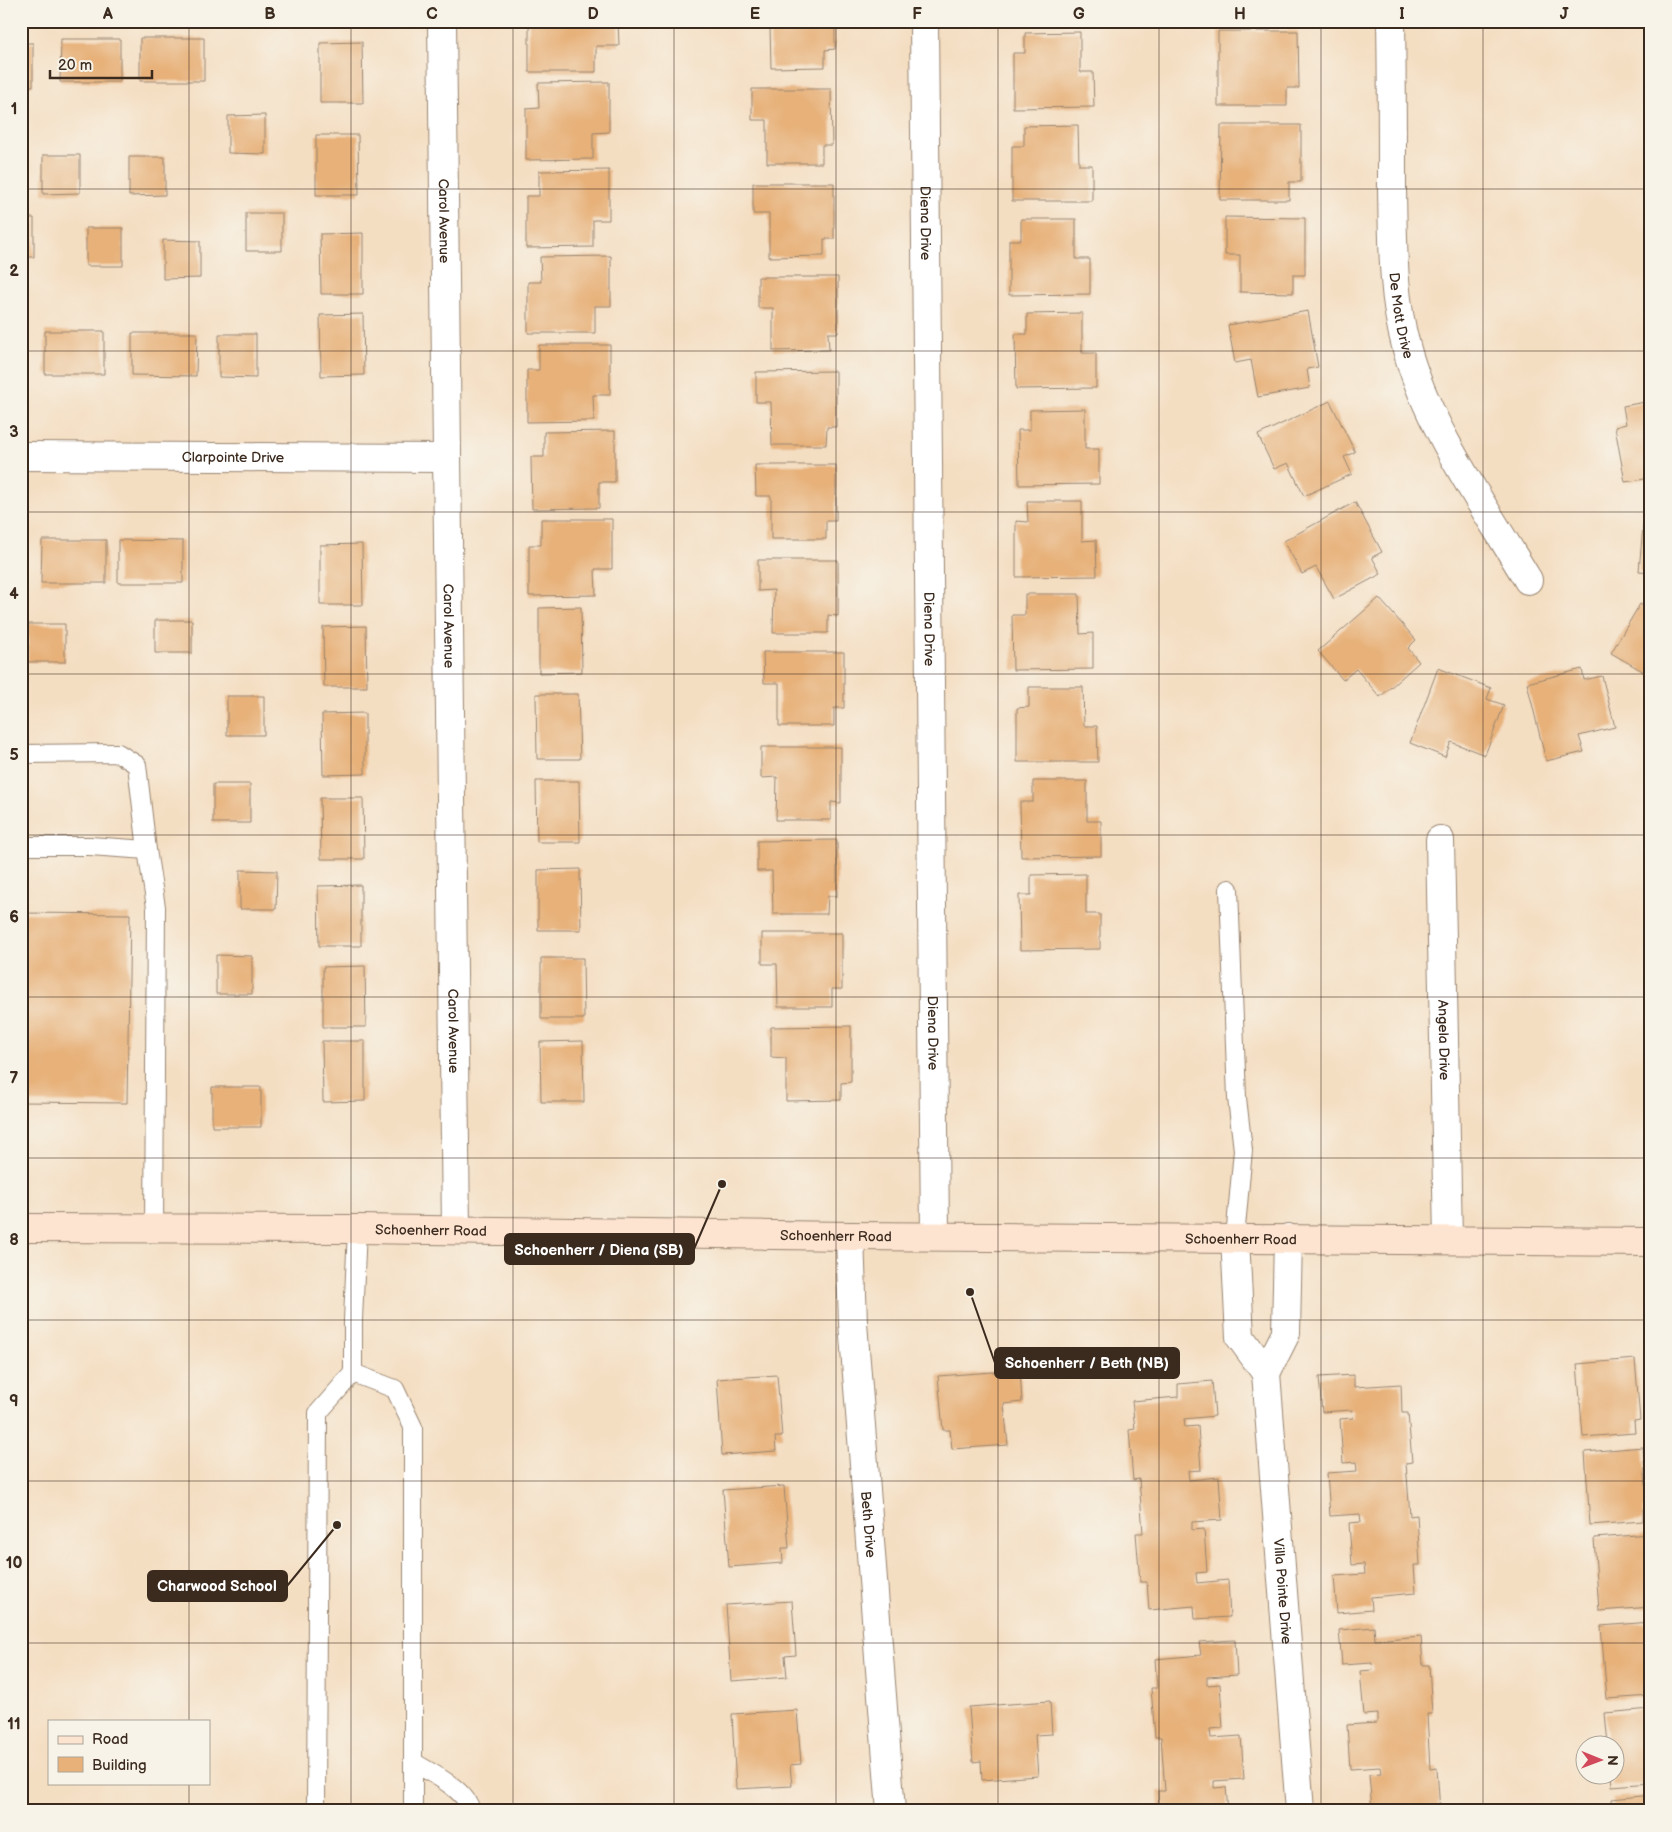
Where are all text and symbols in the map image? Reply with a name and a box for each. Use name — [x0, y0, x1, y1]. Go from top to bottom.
text: A — [102, 5, 113, 24]
text: B — [264, 5, 276, 24]
text: C — [426, 5, 438, 24]
text: D — [587, 5, 599, 24]
text: E — [750, 5, 760, 24]
text: F — [912, 5, 922, 24]
text: G — [1073, 5, 1085, 24]
text: H — [1234, 5, 1246, 24]
text: I — [1399, 5, 1405, 24]
text: J — [1560, 5, 1569, 24]
scale bar — [50, 48, 152, 80]
text: 20 m — [58, 56, 92, 75]
text: 1 — [11, 100, 17, 119]
street label: Carol Avenue — [435, 179, 453, 263]
street label: Diena Drive — [916, 186, 934, 260]
text: 2 — [9, 262, 19, 281]
street label: De Mott Drive — [1385, 272, 1417, 361]
text: 3 — [9, 423, 19, 442]
street label: Clarpointe Drive — [182, 449, 284, 466]
street label: Carol Avenue — [440, 584, 457, 668]
text: 4 — [9, 585, 19, 604]
street label: Diena Drive — [920, 592, 938, 666]
text: 5 — [9, 746, 19, 765]
text: 6 — [9, 908, 19, 927]
street label: Carol Avenue — [444, 989, 462, 1073]
street label: Diena Drive — [924, 996, 941, 1070]
street label: Angela Drive — [1434, 1000, 1453, 1080]
text: 7 — [10, 1069, 19, 1088]
street label: Schoenherr Road — [375, 1221, 487, 1240]
street label: Schoenherr Road — [780, 1227, 892, 1245]
text: 8 — [9, 1231, 19, 1250]
street label: Schoenherr Road — [1185, 1231, 1297, 1248]
callout: Schoenherr / Diena (SB) — [505, 1234, 694, 1264]
text: Schoenherr / Diena (SB) — [514, 1241, 684, 1260]
callout: Schoenherr / Beth (NB) — [995, 1348, 1179, 1378]
text: Schoenherr / Beth (NB) — [1005, 1354, 1169, 1373]
text: 9 — [9, 1392, 19, 1411]
street label: Beth Drive — [857, 1490, 879, 1558]
street label: Villa Pointe Drive — [1270, 1538, 1295, 1645]
text: 10 — [6, 1554, 22, 1573]
callout: Charwood School — [148, 1571, 287, 1601]
text: Charwood School — [157, 1577, 277, 1596]
text: 11 — [7, 1715, 21, 1734]
legend — [48, 1720, 210, 1784]
text: Road — [92, 1730, 128, 1749]
north arrow — [1574, 1734, 1624, 1784]
text: N — [1604, 1755, 1621, 1766]
text: Building — [92, 1756, 147, 1775]

